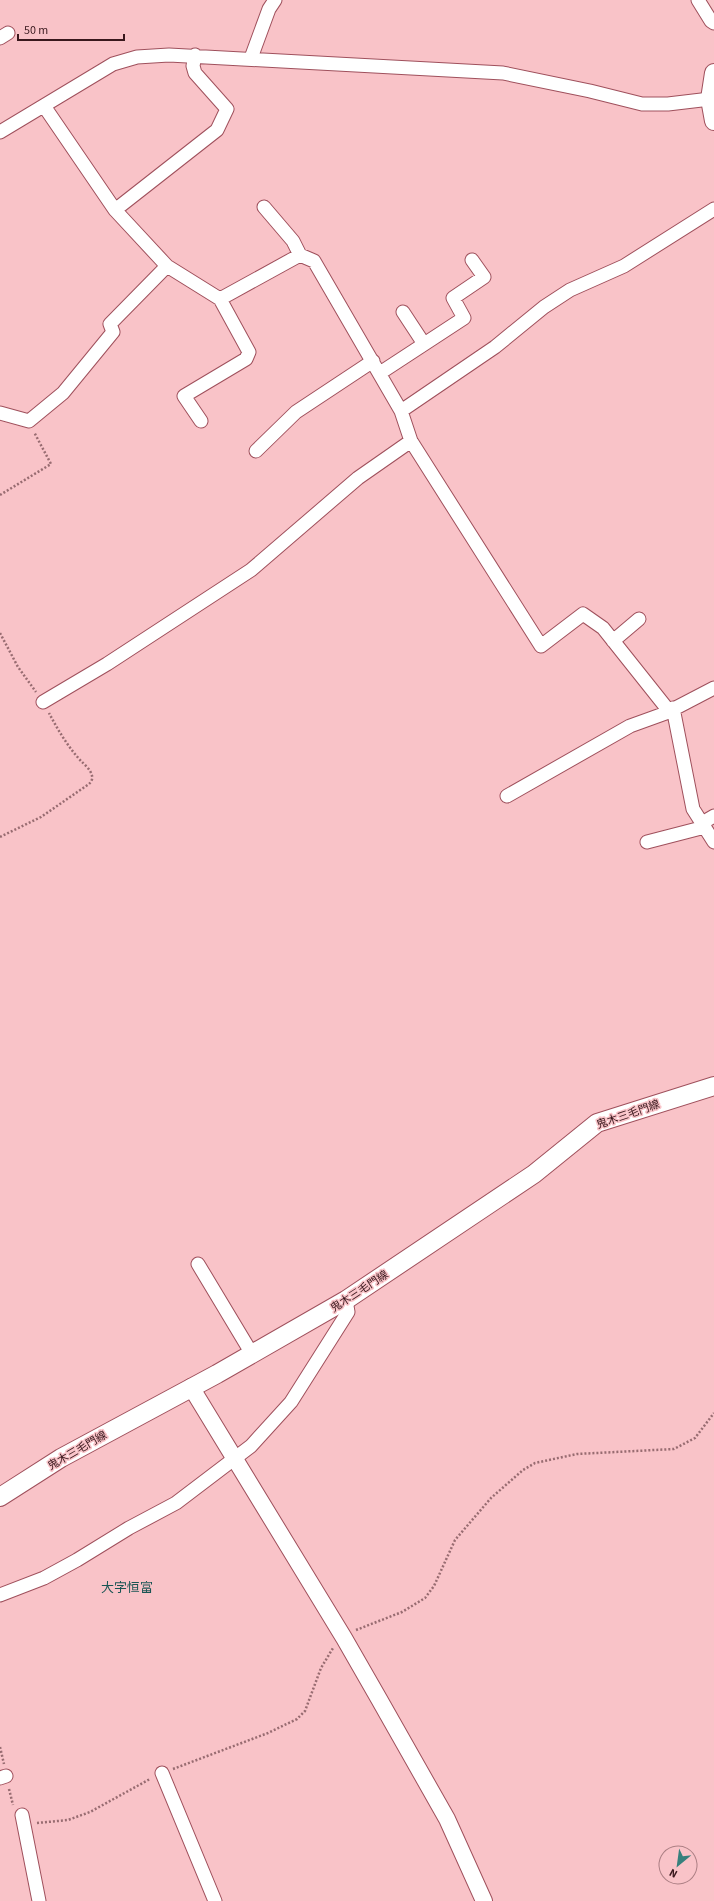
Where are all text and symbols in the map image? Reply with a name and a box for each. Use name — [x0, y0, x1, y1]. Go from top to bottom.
scale bar — [18, 16, 124, 42]
text: 50 m — [24, 22, 48, 39]
street label: 鬼木三毛門線 — [595, 1097, 662, 1132]
street label: 鬼木三毛門線 — [328, 1267, 391, 1316]
street label: 鬼木三毛門線 — [45, 1427, 110, 1473]
district label: 大字恒富 — [101, 1579, 153, 1597]
north arrow — [658, 1845, 698, 1885]
text: N — [667, 1865, 680, 1882]

